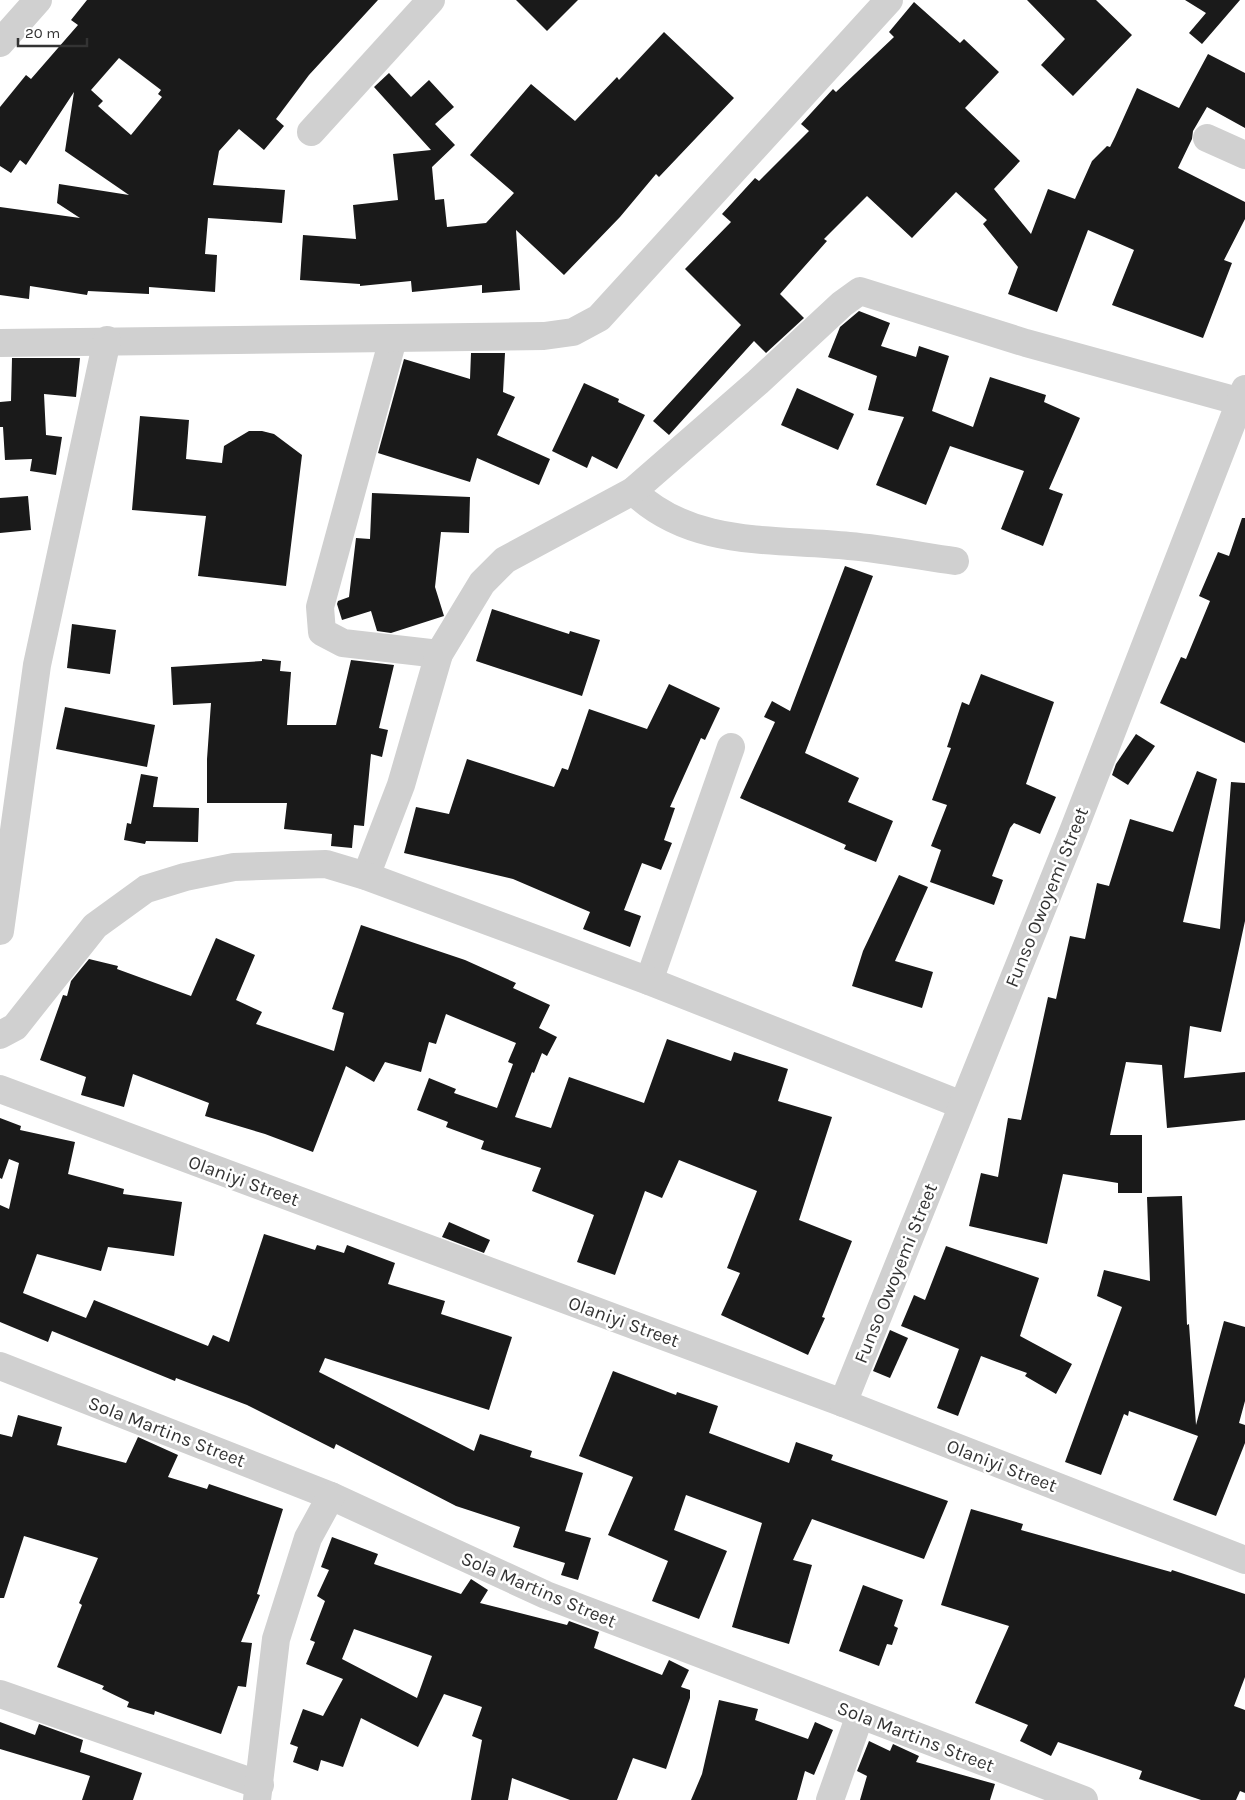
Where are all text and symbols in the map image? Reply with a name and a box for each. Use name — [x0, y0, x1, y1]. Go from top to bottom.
scale bar — [18, 15, 86, 47]
text: 20 m — [25, 24, 60, 42]
street label: Funso Owoyemi Street — [1001, 804, 1093, 991]
street label: Olaniyi Street — [185, 1151, 302, 1211]
street label: Funso Owoyemi Street — [850, 1180, 942, 1367]
street label: Olaniyi Street — [565, 1292, 682, 1352]
street label: Sola Martins Street — [85, 1392, 248, 1472]
street label: Olaniyi Street — [943, 1435, 1060, 1497]
street label: Sola Martins Street — [458, 1547, 620, 1633]
street label: Sola Martins Street — [834, 1697, 997, 1777]

